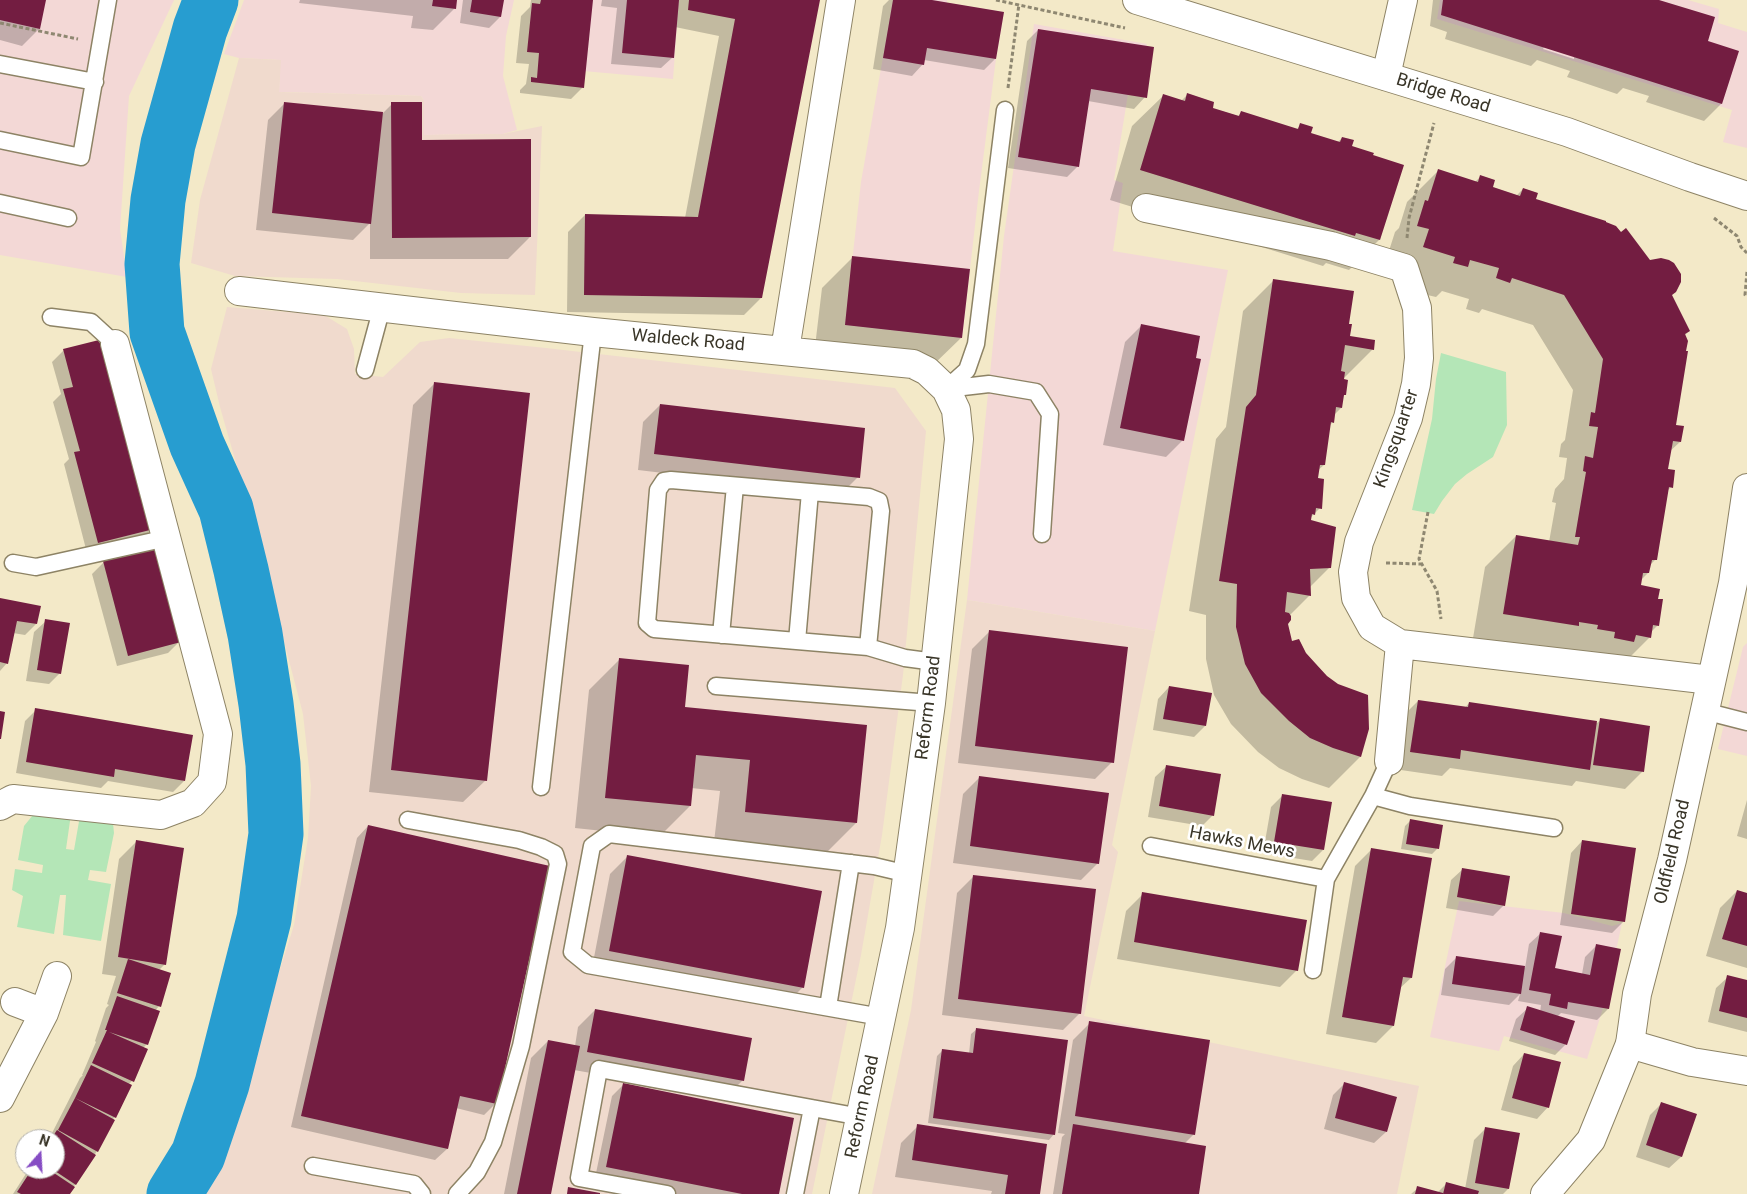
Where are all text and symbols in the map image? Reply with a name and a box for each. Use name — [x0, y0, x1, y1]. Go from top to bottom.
street label: Bridge Road — [1393, 69, 1493, 119]
street label: Waldeck Road — [630, 325, 746, 357]
street label: Kingsquarter — [1370, 387, 1424, 491]
street label: Reform Road — [912, 655, 946, 761]
street label: Oldfield Road — [1650, 798, 1696, 906]
street label: Hawks Mews — [1187, 822, 1297, 864]
street label: Reform Road — [842, 1053, 884, 1161]
north arrow — [15, 1129, 65, 1179]
text: N — [37, 1132, 52, 1150]

